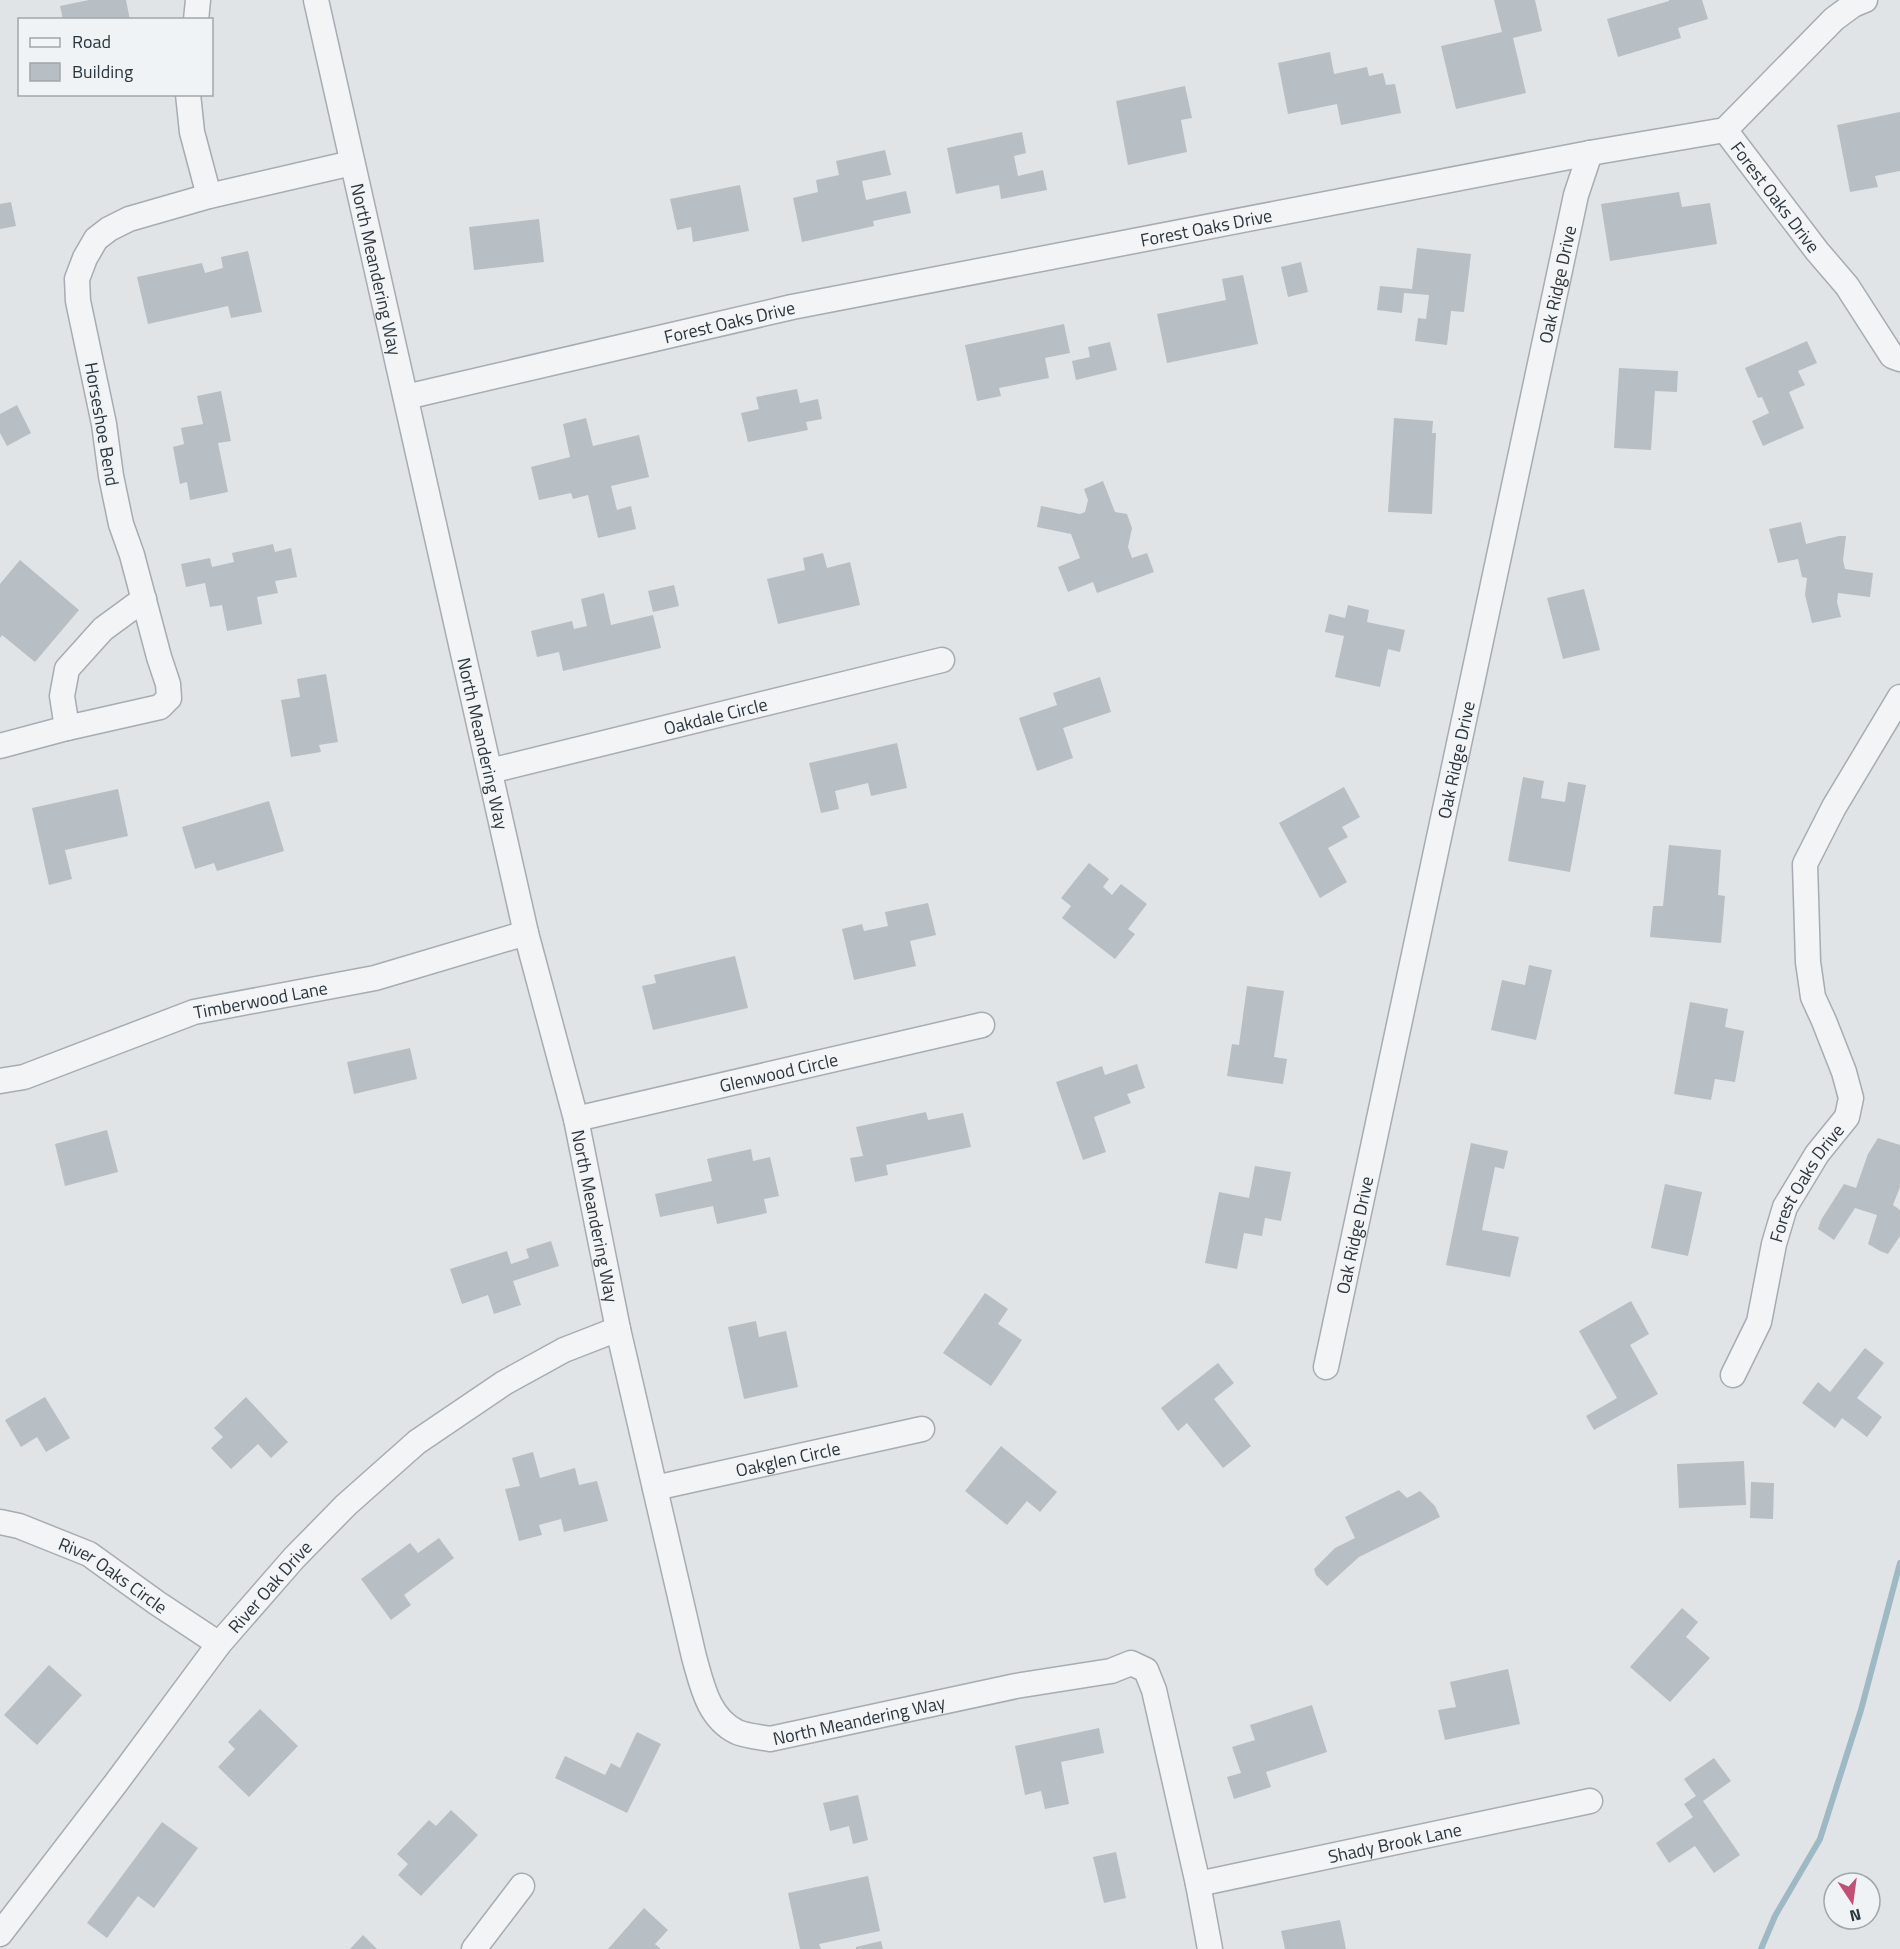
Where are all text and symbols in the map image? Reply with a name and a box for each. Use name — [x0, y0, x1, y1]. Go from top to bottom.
legend — [18, 18, 213, 96]
text: Road — [72, 28, 111, 55]
text: Building — [72, 58, 133, 85]
street label: Forest Oaks Drive — [1725, 135, 1827, 258]
street label: North Meandering Way — [344, 181, 409, 358]
street label: Forest Oaks Drive — [1138, 201, 1274, 253]
street label: Oak Ridge Drive — [1531, 223, 1583, 346]
street label: Forest Oaks Drive — [661, 293, 798, 350]
street label: Horseshoe Bend — [78, 360, 126, 488]
street label: North Meandering Way — [451, 655, 516, 832]
street label: Oakdale Circle — [661, 690, 770, 741]
street label: Oak Ridge Drive — [1430, 698, 1481, 821]
street label: Timberwood Lane — [191, 974, 330, 1025]
street label: Glenwood Circle — [717, 1045, 841, 1099]
street label: Forest Oaks Drive — [1762, 1118, 1850, 1245]
street label: North Meandering Way — [565, 1127, 626, 1305]
street label: Oak Ridge Drive — [1328, 1174, 1380, 1296]
street label: Oakglen Circle — [733, 1434, 843, 1483]
street label: River Oaks Circle — [55, 1530, 173, 1620]
street label: River Oak Drive — [221, 1534, 318, 1639]
street label: North Meandering Way — [770, 1688, 948, 1752]
street label: Shady Brook Lane — [1325, 1815, 1464, 1870]
north arrow — [1822, 1871, 1882, 1931]
text: N — [1847, 1903, 1863, 1929]

